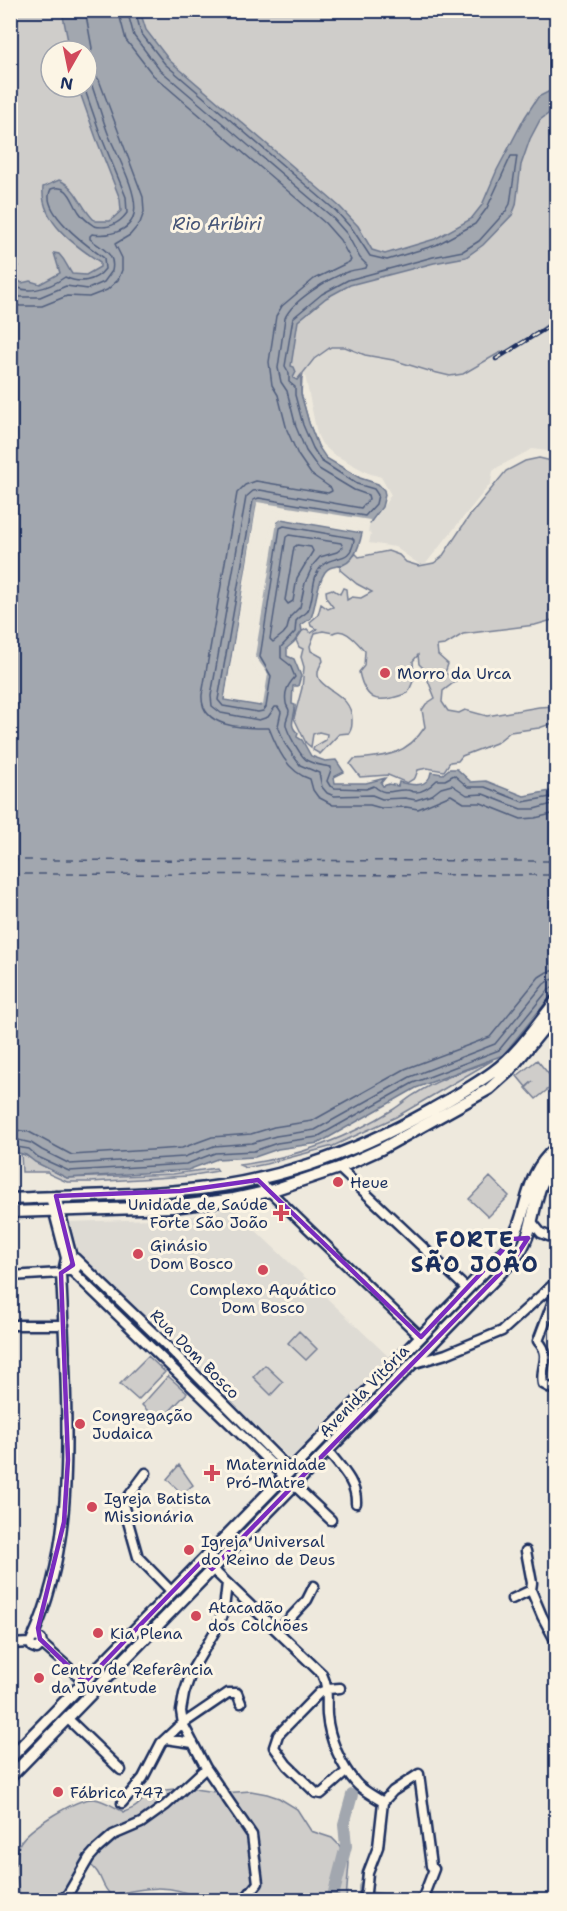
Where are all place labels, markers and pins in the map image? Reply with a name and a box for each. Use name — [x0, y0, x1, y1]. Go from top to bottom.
place label: Morro da Urca — [397, 663, 511, 684]
marker: Morro da Urca — [378, 666, 392, 680]
place label: Heue — [350, 1172, 389, 1193]
marker: Heue — [331, 1175, 345, 1189]
place label: Unidade de Saúde Forte São João — [128, 1194, 268, 1233]
marker: Unidade de Saúde Forte São João — [272, 1204, 290, 1222]
place label: Ginásio Dom Bosco — [150, 1235, 233, 1274]
marker: Ginásio Dom Bosco — [131, 1247, 145, 1261]
marker: Complexo Aquático Dom Bosco — [256, 1263, 270, 1277]
place label: Complexo Aquático Dom Bosco — [189, 1279, 337, 1318]
place label: Congregação Judaica — [92, 1405, 193, 1444]
marker: Congregação Judaica — [73, 1417, 87, 1431]
place label: Maternidade Pró-Matre — [226, 1454, 326, 1493]
marker: Maternidade Pró-Matre — [203, 1464, 221, 1482]
place label: Igreja Batista Missionária — [104, 1488, 211, 1527]
marker: Igreja Batista Missionária — [85, 1500, 99, 1514]
place label: Igreja Universal do Reino de Deus — [201, 1531, 335, 1570]
marker: Igreja Universal do Reino de Deus — [182, 1543, 196, 1557]
place label: Atacadão dos Colchões — [208, 1597, 309, 1636]
marker: Atacadão dos Colchões — [189, 1609, 203, 1623]
place label: Kia Plena — [110, 1623, 182, 1644]
marker: Kia Plena — [91, 1626, 105, 1640]
place label: Centro de Referência da Juventude — [51, 1659, 213, 1698]
marker: Centro de Referência da Juventude — [32, 1671, 46, 1685]
place label: Fábrica 747 — [70, 1782, 164, 1803]
marker: Fábrica 747 — [51, 1785, 65, 1799]

